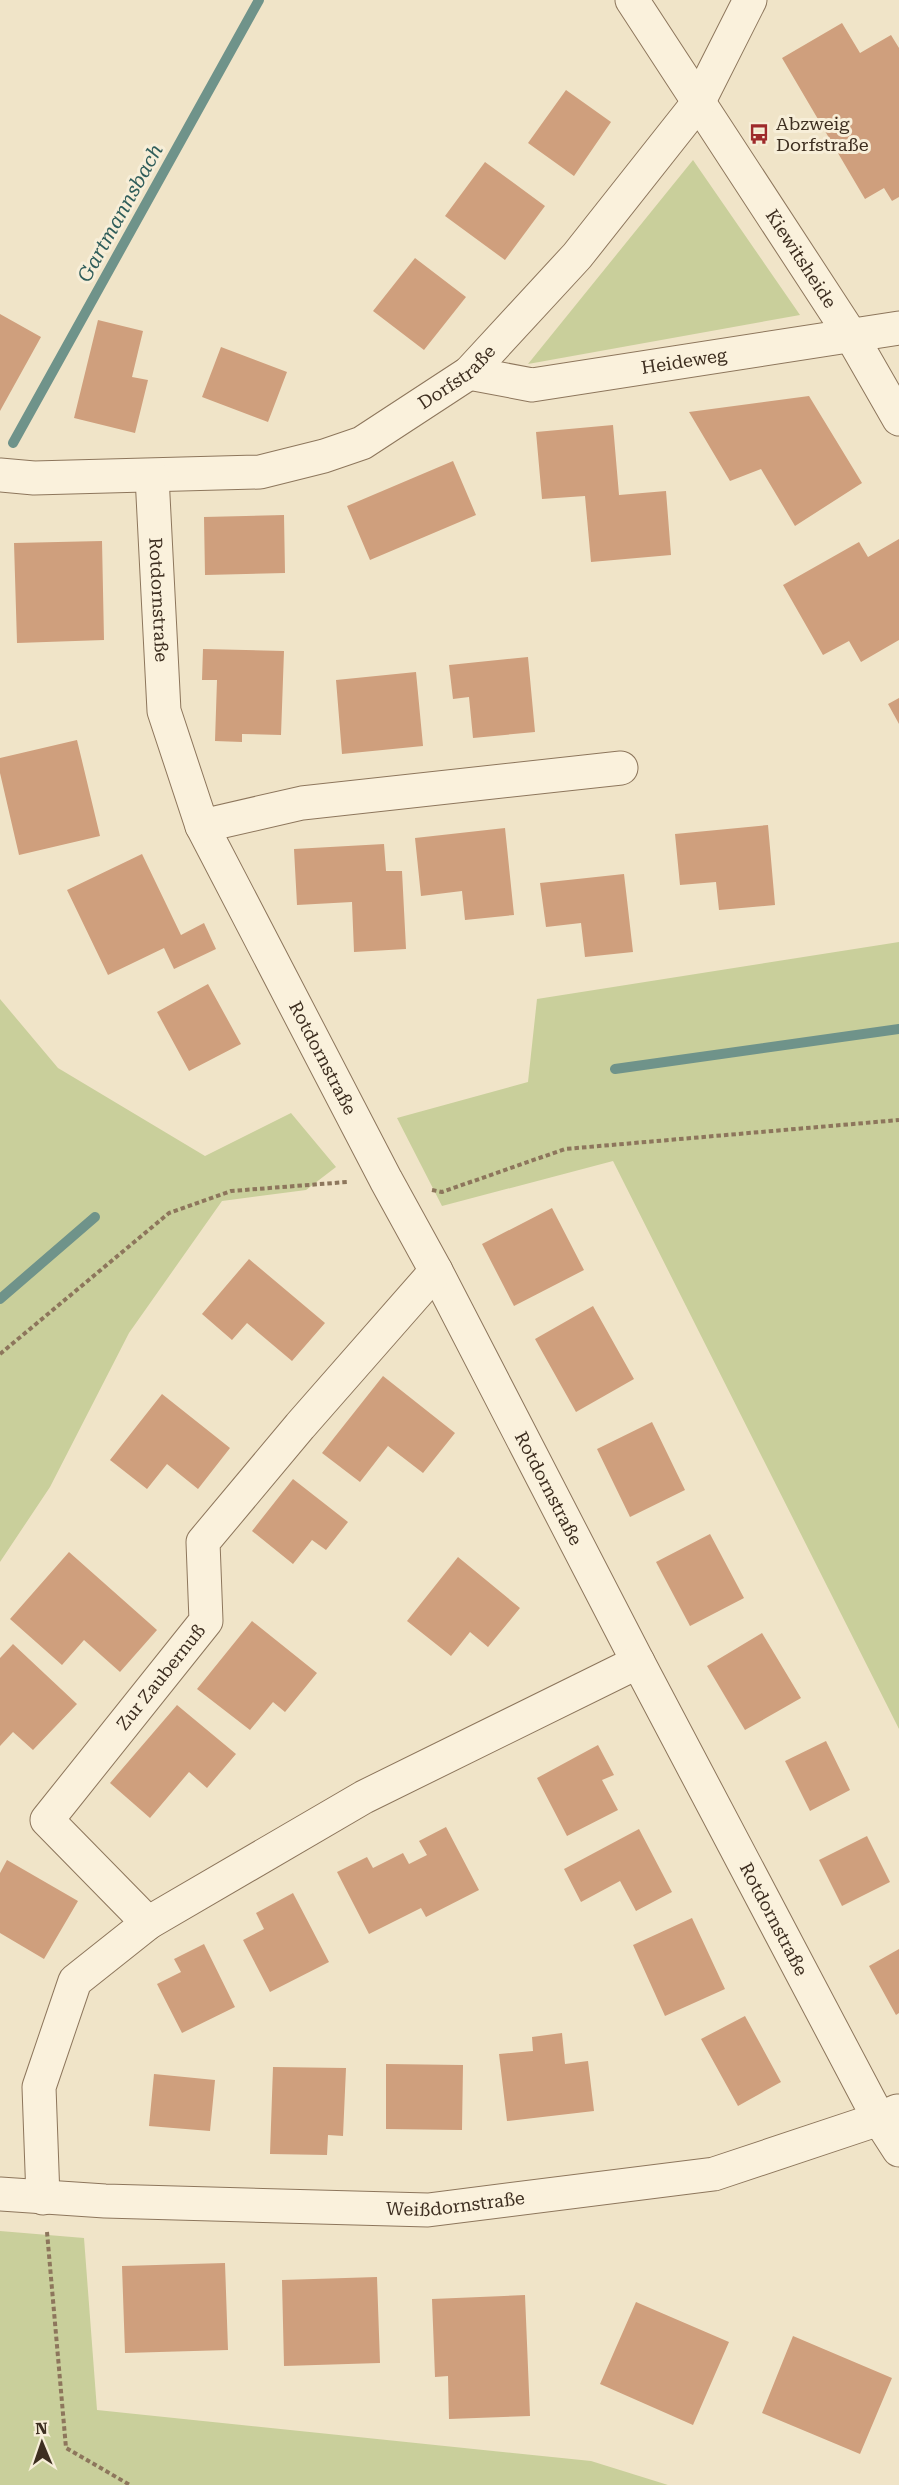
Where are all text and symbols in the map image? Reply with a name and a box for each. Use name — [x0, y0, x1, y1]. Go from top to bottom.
place label: Abzweig Dorfstraße — [776, 113, 869, 155]
bus stop icon: Abzweig Dorfstraße — [747, 122, 771, 146]
water label: Gartmannsbach — [72, 140, 168, 286]
street label: Kiewitsheide — [762, 205, 841, 312]
street label: Dorfstraße — [414, 340, 500, 413]
street label: Heideweg — [640, 344, 729, 378]
street label: Rotdornstraße — [145, 537, 172, 663]
street label: Rotdornstraße — [285, 998, 361, 1118]
street label: Rotdornstraße — [511, 1428, 587, 1549]
street label: Zur Zaubernuß — [112, 1620, 209, 1734]
street label: Rotdornstraße — [736, 1859, 813, 1979]
street label: Weißdornstraße — [386, 2187, 526, 2220]
north arrow — [12, 2413, 72, 2473]
text: N — [35, 2419, 48, 2438]

